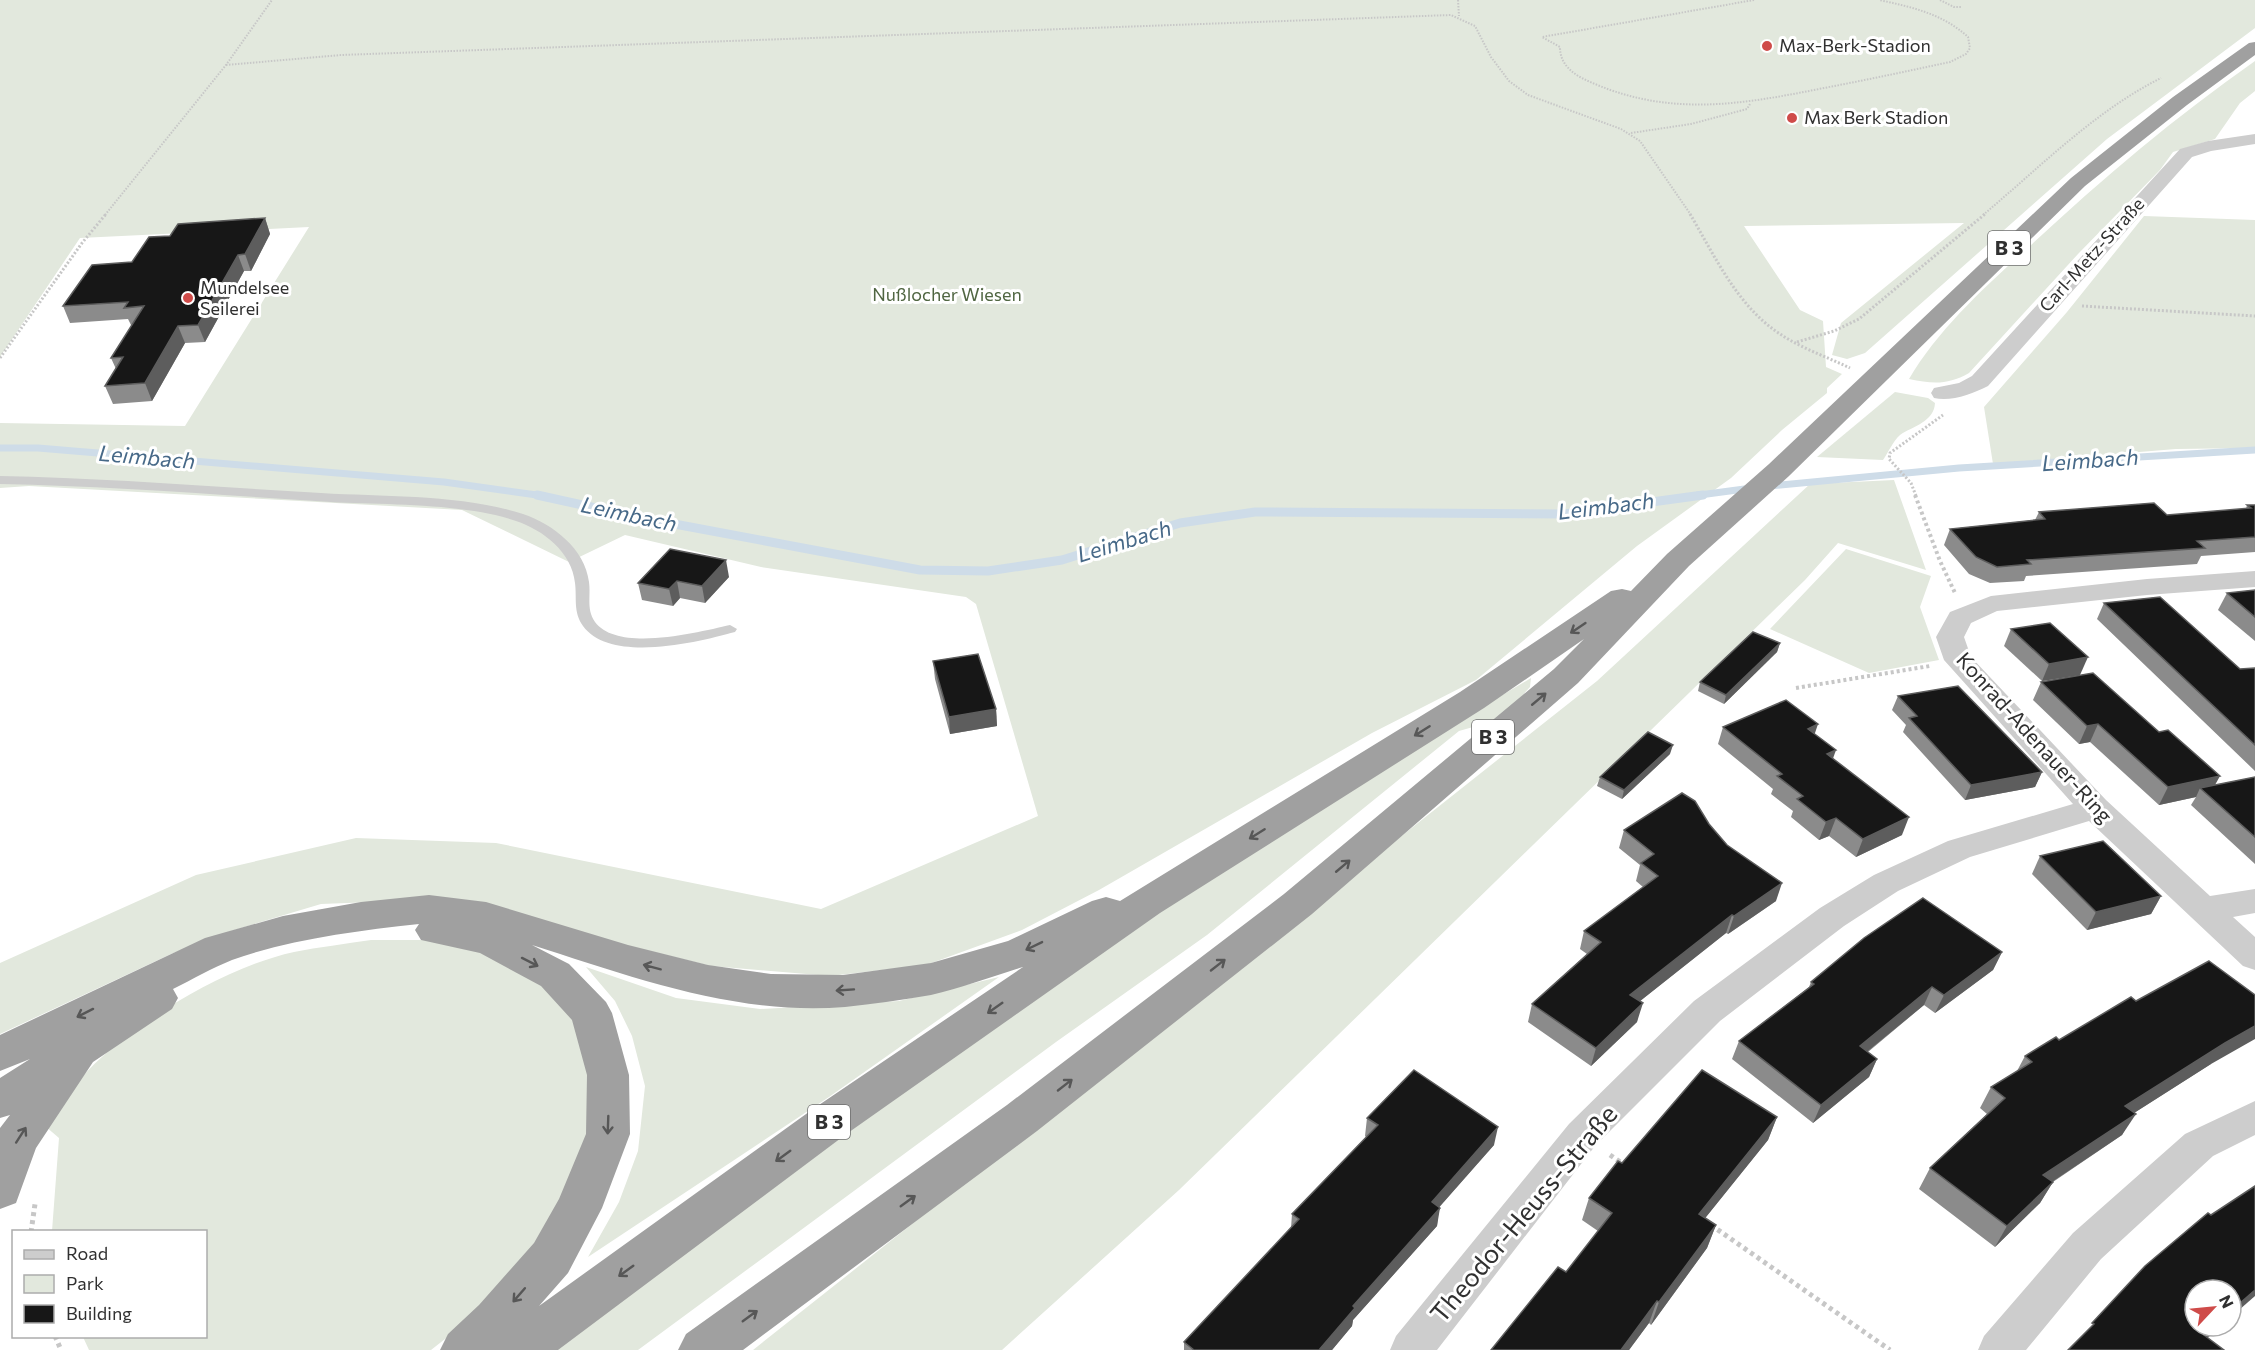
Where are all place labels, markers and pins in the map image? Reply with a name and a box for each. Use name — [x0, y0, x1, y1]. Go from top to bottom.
place label: Max-Berk-Stadion — [1779, 34, 1931, 56]
marker: Max-Berk-Stadion — [1760, 39, 1774, 53]
place label: Max Berk Stadion — [1804, 106, 1948, 128]
marker: Max Berk Stadion — [1785, 111, 1799, 125]
place label: Mundelsee Seilerei — [200, 276, 289, 319]
marker: Mundelsee Seilerei — [181, 291, 195, 305]

